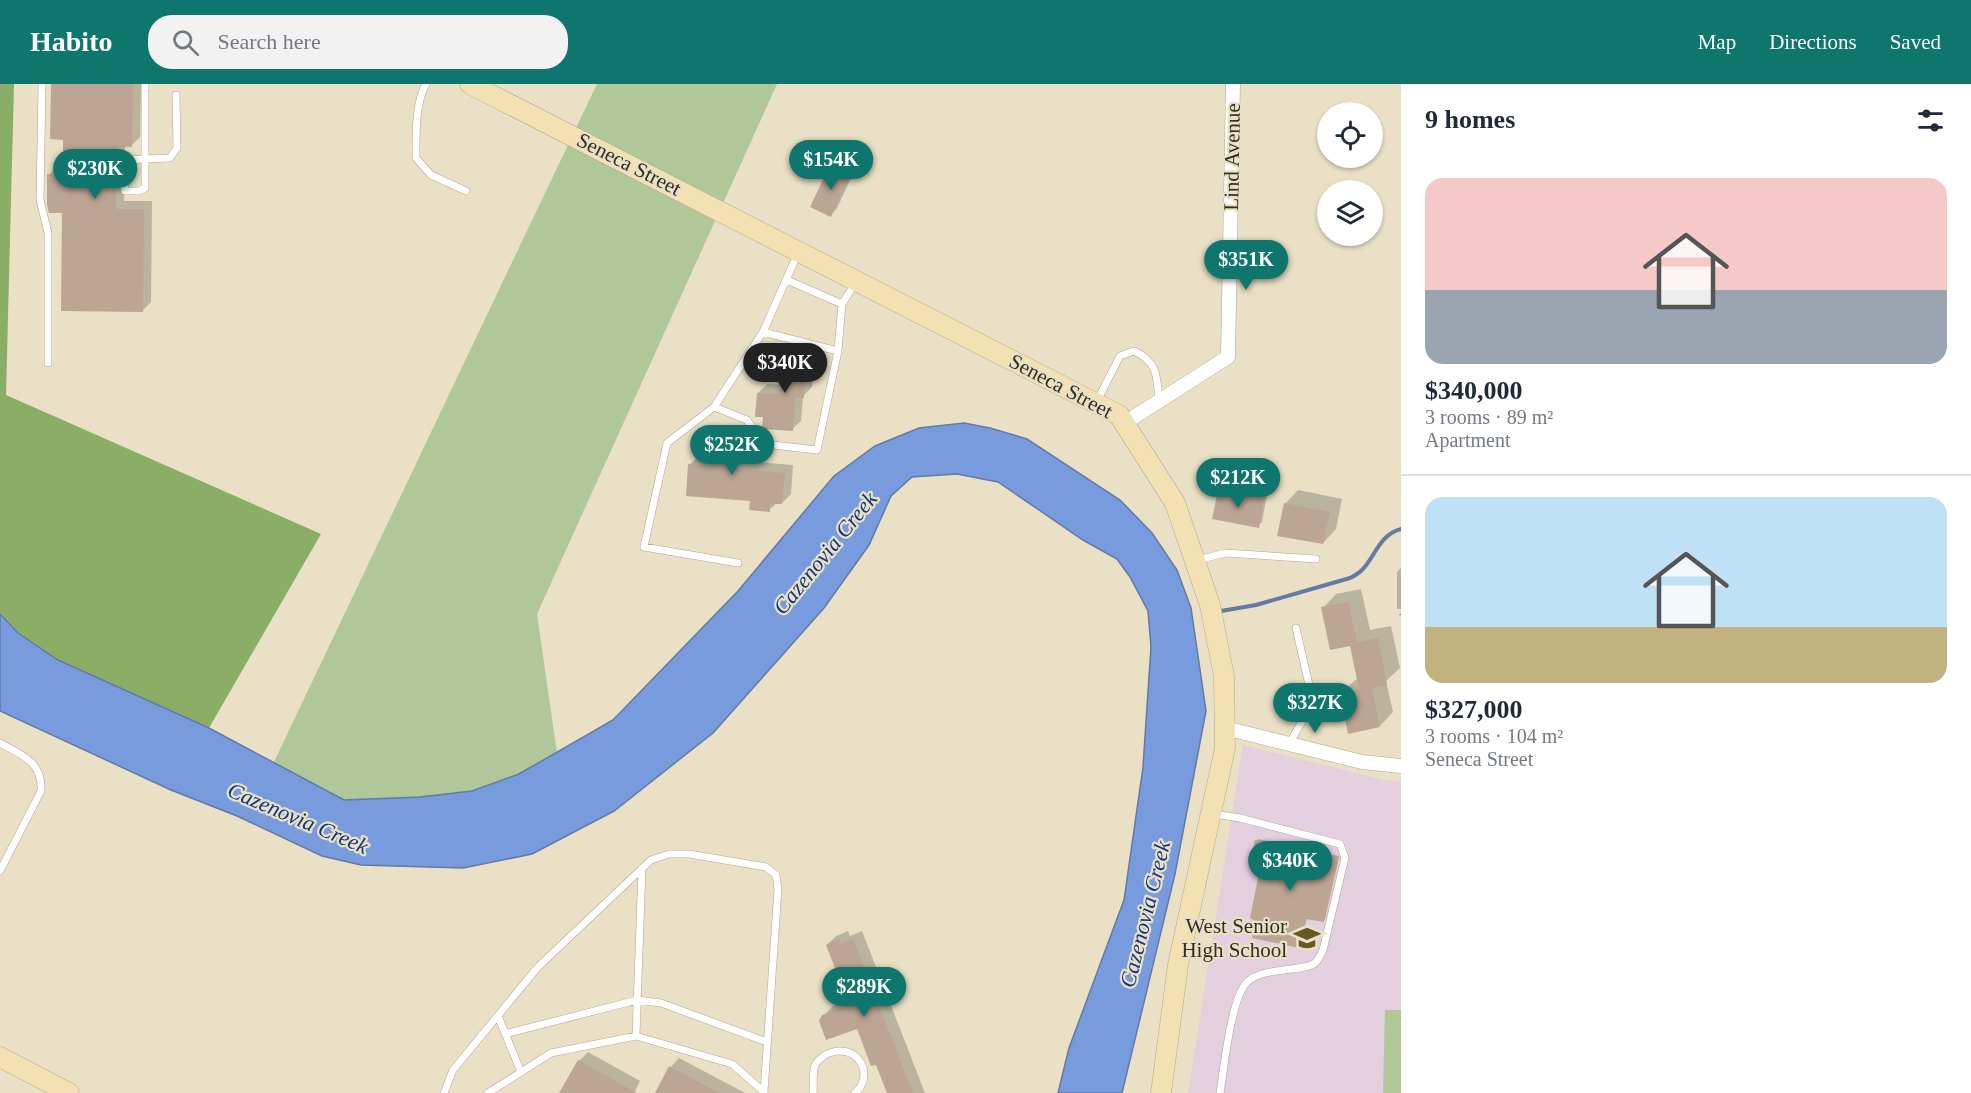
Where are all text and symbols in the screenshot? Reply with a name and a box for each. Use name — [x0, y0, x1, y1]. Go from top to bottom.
search box — [148, 15, 568, 69]
text: Habito — [30, 26, 112, 57]
icon: search — [169, 26, 202, 59]
text: Search here — [217, 29, 321, 54]
text: Map — [1698, 30, 1736, 54]
text: Directions — [1769, 30, 1857, 54]
text: Saved — [1890, 30, 1941, 54]
map controls — [1317, 102, 1383, 246]
button: locate — [1317, 102, 1383, 168]
street label: Lind Avenue — [1219, 103, 1245, 211]
icon: filters — [1914, 104, 1947, 137]
text: 9 homes — [1425, 105, 1515, 134]
street label: Seneca Street — [573, 127, 685, 201]
pin: $154K — [789, 140, 873, 191]
text: $154K — [803, 148, 859, 170]
pin: $230K — [53, 149, 137, 200]
text: $230K — [67, 157, 123, 179]
button: layers — [1317, 180, 1383, 246]
icon: home — [1632, 217, 1740, 325]
pin: $351K — [1204, 240, 1288, 291]
text: $351K — [1218, 248, 1274, 270]
pin: $340K — [743, 343, 827, 394]
street label: Seneca Street — [1005, 349, 1117, 423]
text: $340K — [757, 351, 813, 373]
text: $340,000 — [1425, 376, 1523, 405]
text: 3 rooms · 89 m² — [1425, 406, 1553, 428]
pin: $252K — [690, 425, 774, 476]
text: Apartment — [1425, 429, 1511, 451]
text: $252K — [704, 433, 760, 455]
pin: $212K — [1196, 458, 1280, 509]
text: $212K — [1210, 466, 1266, 488]
water label: Cazenovia Creek — [768, 486, 883, 619]
icon: home — [1632, 536, 1740, 644]
pin: $327K — [1273, 683, 1357, 734]
text: $327K — [1287, 691, 1343, 713]
text: $327,000 — [1425, 695, 1523, 724]
text: 3 rooms · 104 m² — [1425, 725, 1563, 747]
text: Seneca Street — [1425, 748, 1533, 770]
water label: Cazenovia Creek — [224, 777, 373, 859]
water label: Cazenovia Creek — [1115, 837, 1176, 990]
pin: $340K — [1248, 841, 1332, 892]
text: $340K — [1262, 849, 1318, 871]
place label: West Senior High School — [1181, 914, 1287, 962]
school or university icon: West Senior High School — [1292, 923, 1322, 953]
pin: $289K — [822, 967, 906, 1018]
text: $289K — [836, 975, 892, 997]

